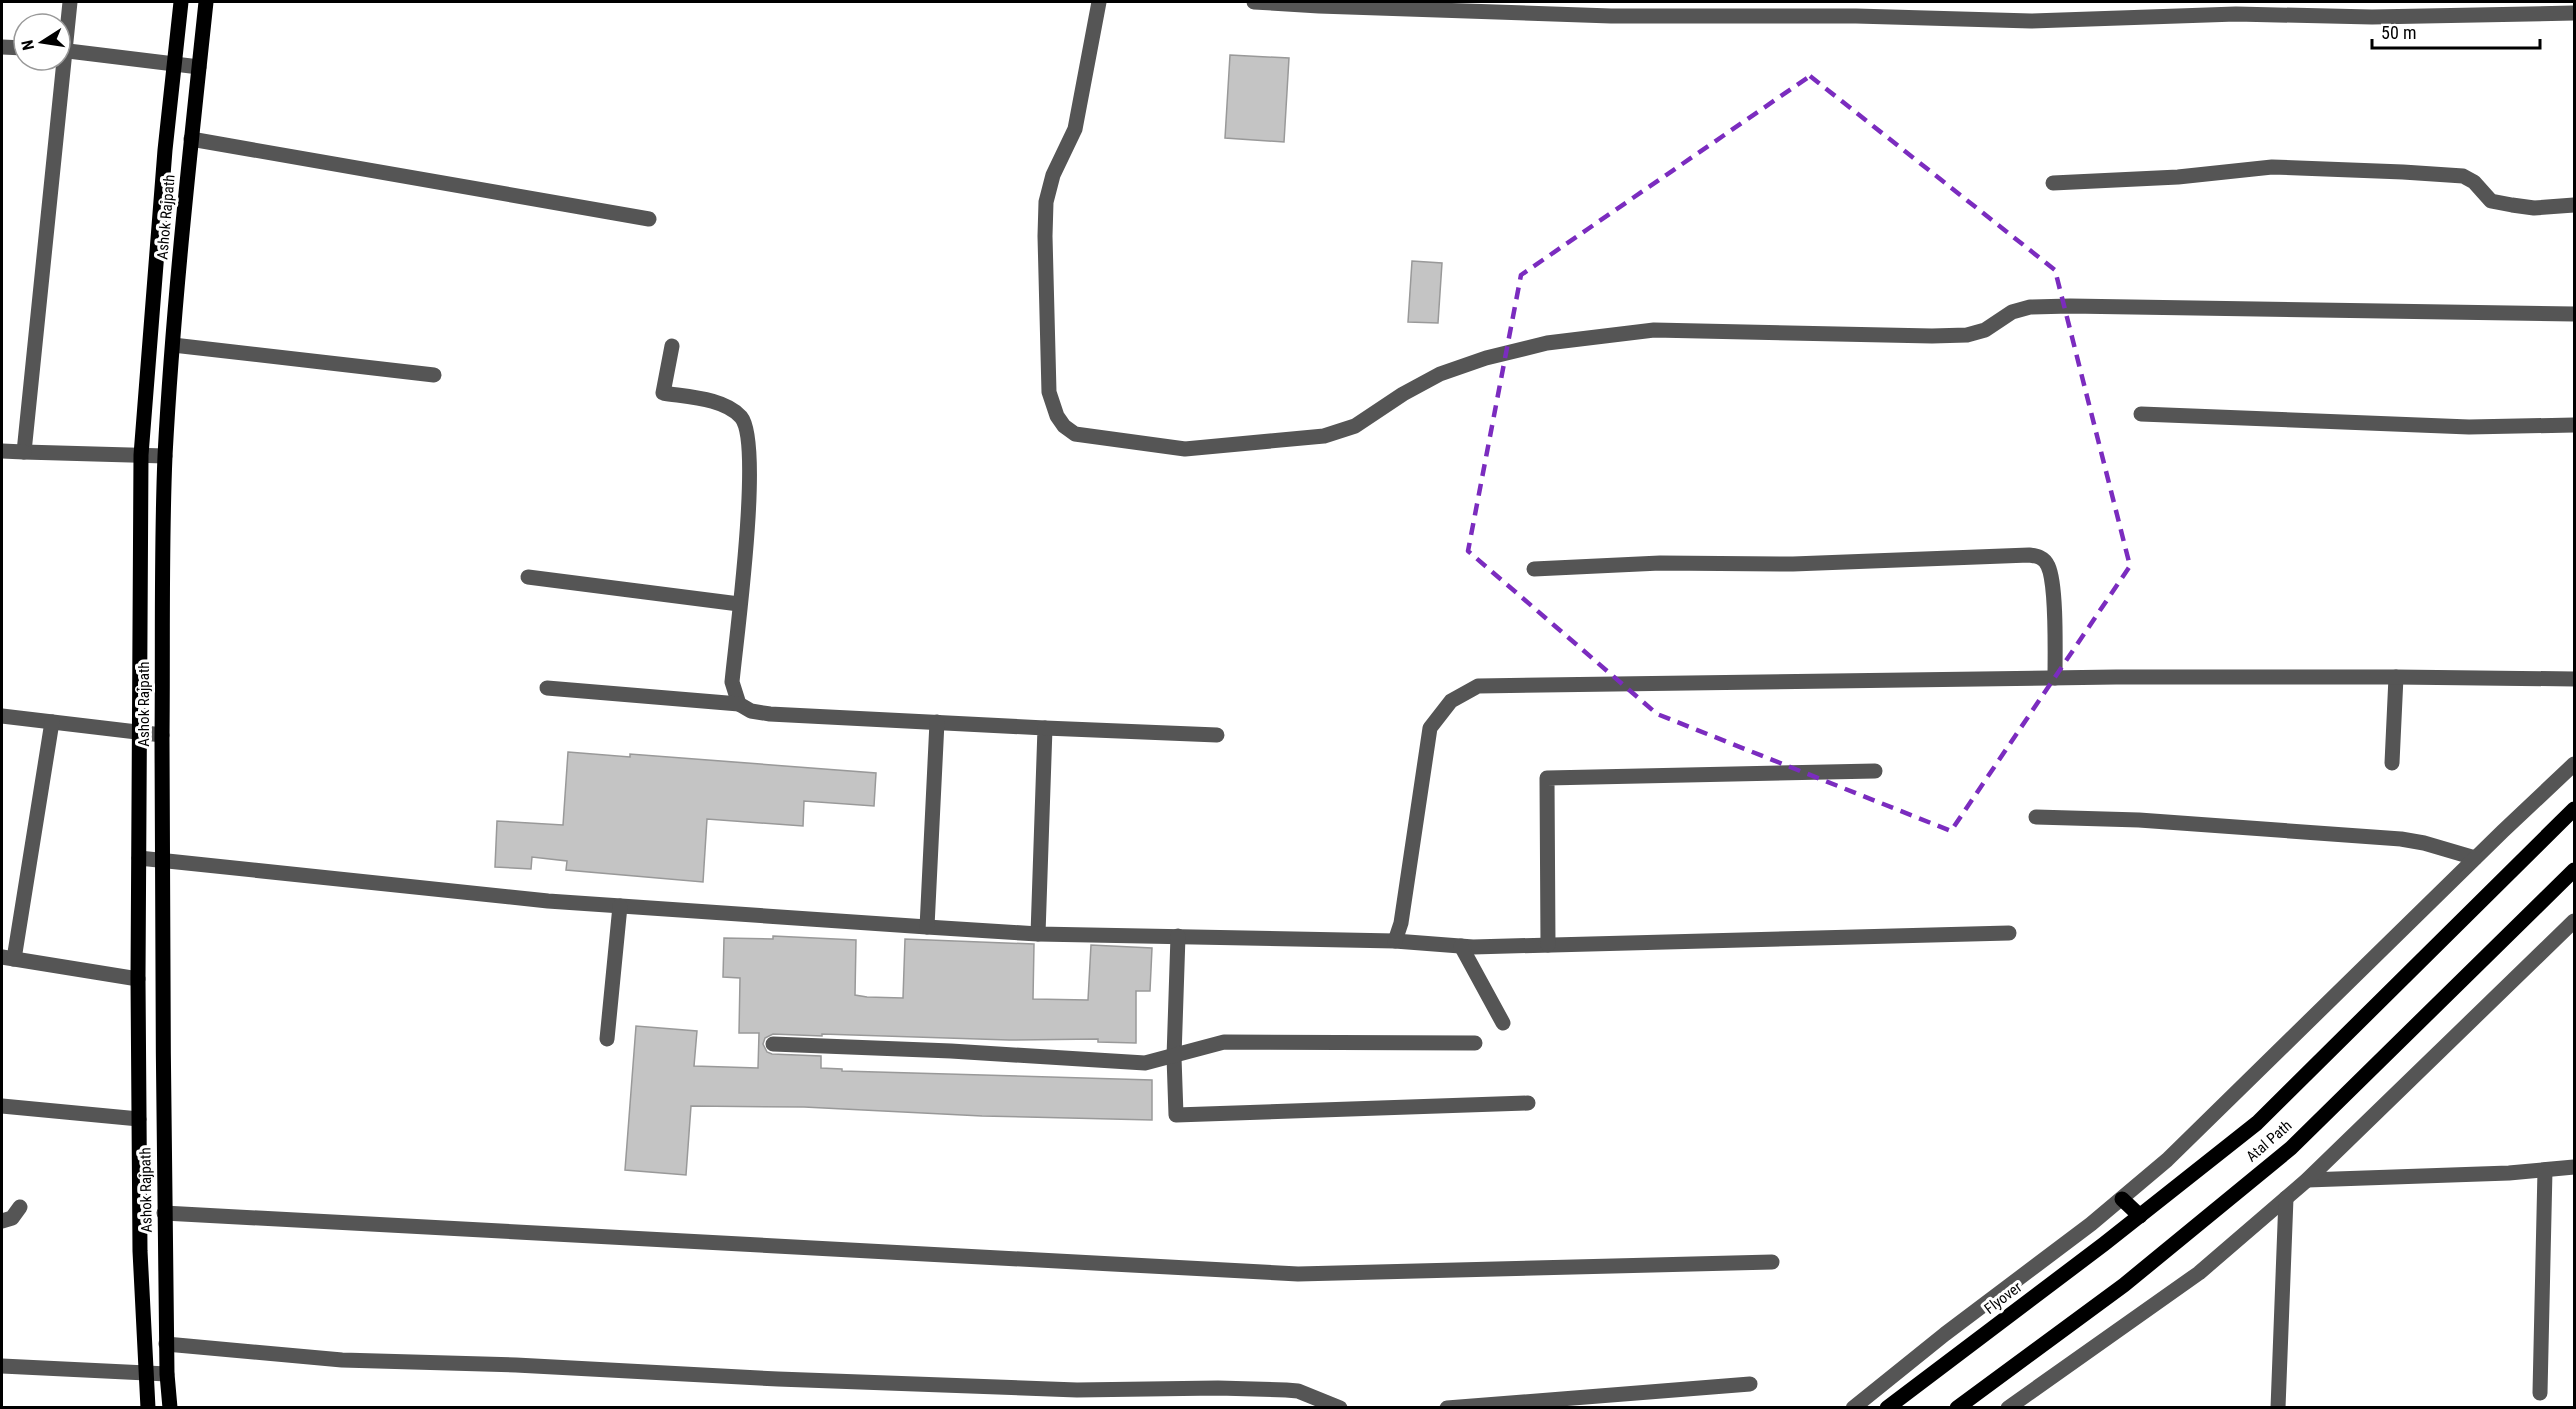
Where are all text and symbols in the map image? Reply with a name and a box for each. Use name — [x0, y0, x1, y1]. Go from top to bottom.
north arrow — [12, 12, 72, 72]
scale bar — [2372, 12, 2540, 50]
text: 50 m — [2381, 22, 2416, 43]
text: N — [18, 38, 38, 52]
street label: Ashok Rajpath — [153, 174, 179, 260]
street label: Ashok Rajpath — [135, 661, 153, 747]
street label: Atal Path — [2243, 1116, 2295, 1166]
street label: Ashok Rajpath — [136, 1147, 156, 1233]
street label: Flyover — [1981, 1278, 2026, 1318]

